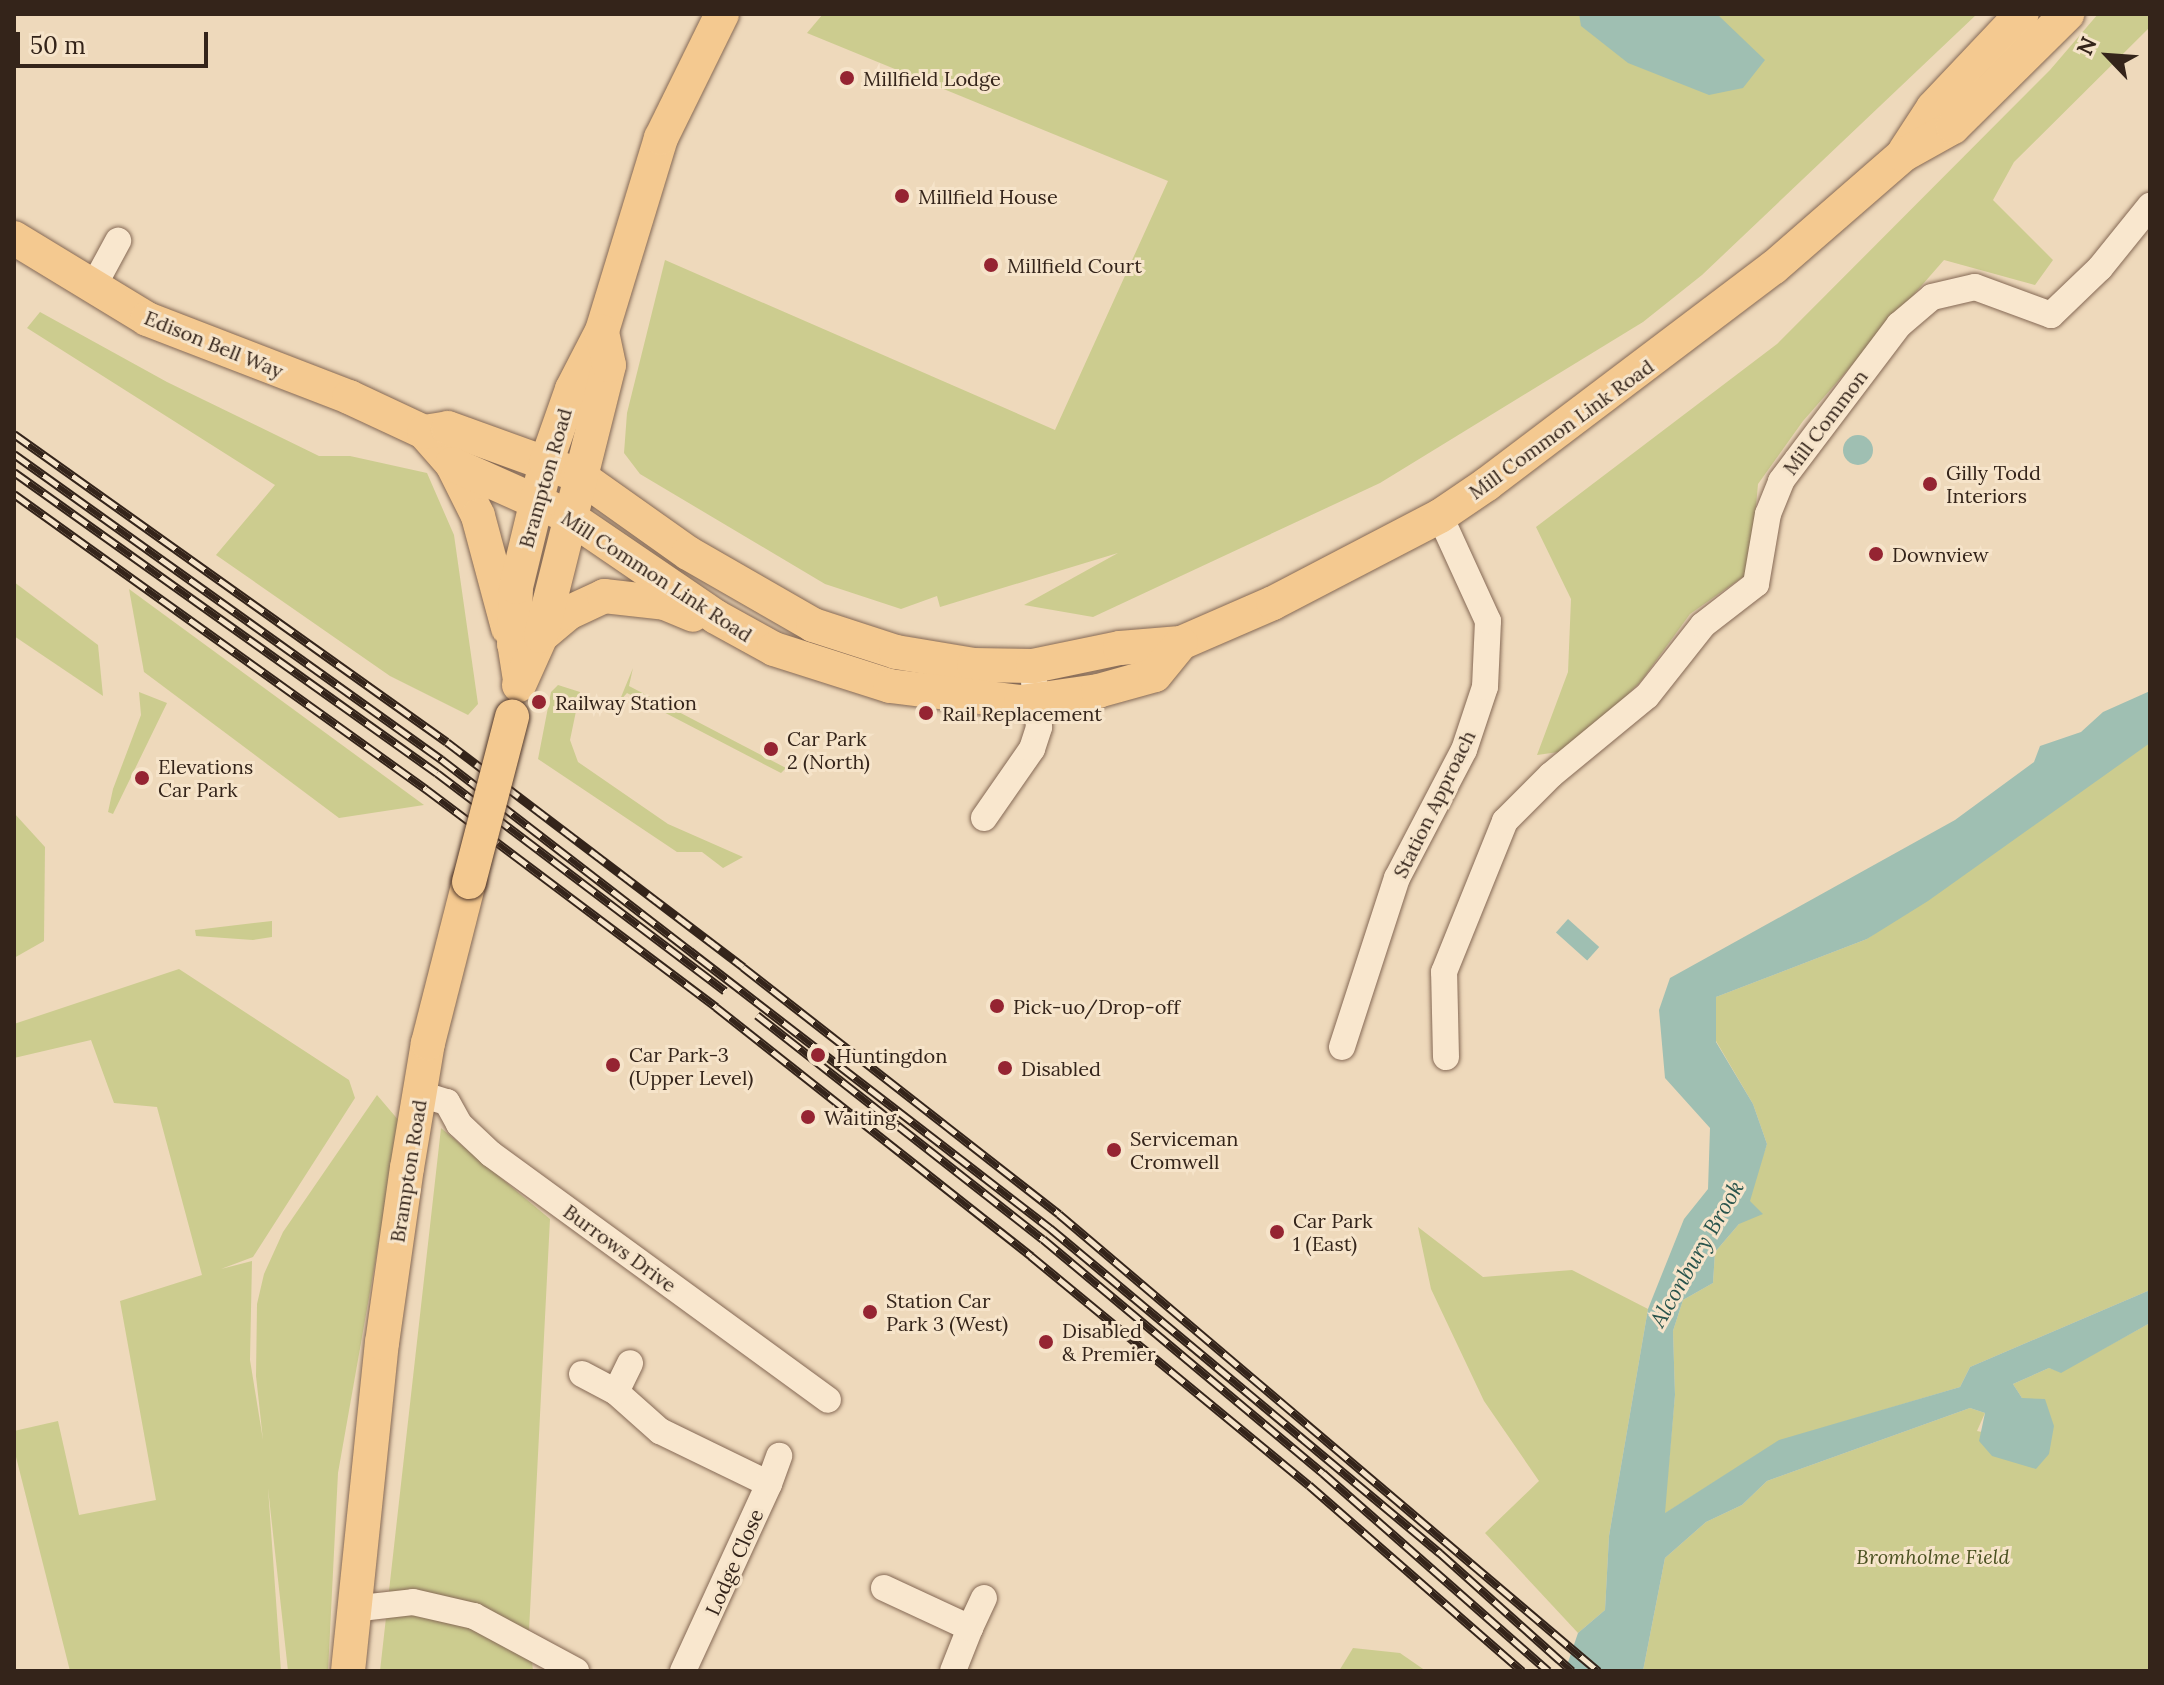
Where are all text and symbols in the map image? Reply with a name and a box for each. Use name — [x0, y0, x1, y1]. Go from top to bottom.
scale bar — [20, 16, 212, 66]
north arrow — [2068, 16, 2148, 96]
text: 50 m — [30, 30, 86, 61]
text: N — [2070, 32, 2103, 59]
place label: Millfield Lodge — [863, 66, 1001, 90]
marker: Millfield Lodge — [838, 69, 856, 87]
place label: Millfield House — [918, 184, 1058, 208]
marker: Millfield House — [893, 187, 911, 205]
place label: Millfield Court — [1007, 253, 1142, 277]
marker: Millfield Court — [982, 256, 1000, 274]
street label: Edison Bell Way — [141, 305, 287, 383]
street label: Mill Common Link Road — [1464, 354, 1658, 504]
street label: Mill Common — [1778, 365, 1872, 479]
street label: Brampton Road — [514, 405, 576, 551]
place label: Gilly Todd Interiors — [1946, 460, 2041, 507]
marker: Gilly Todd Interiors — [1921, 475, 1939, 493]
street label: Mill Common Link Road — [557, 505, 757, 647]
place label: Downview — [1892, 542, 1989, 566]
marker: Downview — [1867, 545, 1885, 563]
place label: Railway Station — [555, 690, 697, 714]
marker: Railway Station — [530, 693, 548, 711]
place label: Rail Replacement — [942, 701, 1102, 725]
marker: Rail Replacement — [917, 704, 935, 722]
place label: Car Park 2 (North) — [787, 726, 870, 773]
street label: Station Approach — [1388, 726, 1480, 882]
marker: Car Park 2 (North) — [762, 740, 780, 758]
place label: Elevations Car Park — [158, 754, 253, 801]
marker: Elevations Car Park — [133, 769, 151, 787]
place label: Pick-uo/Drop-off — [1013, 994, 1180, 1018]
marker: Pick-uo/Drop-off — [988, 997, 1006, 1015]
place label: Car Park-3 (Upper Level) — [629, 1042, 753, 1089]
place label: Huntingdon — [836, 1043, 947, 1067]
marker: Huntingdon — [807, 1044, 829, 1066]
marker: Car Park-3 (Upper Level) — [604, 1056, 622, 1074]
place label: Disabled — [1021, 1056, 1101, 1080]
marker: Disabled — [996, 1059, 1014, 1077]
street label: Brampton Road — [385, 1098, 431, 1244]
place label: Waiting — [824, 1105, 896, 1129]
marker: Waiting — [799, 1108, 817, 1126]
place label: Serviceman Cromwell — [1130, 1126, 1238, 1173]
marker: Serviceman Cromwell — [1105, 1141, 1123, 1159]
water label: Alconbury Brook — [1644, 1176, 1750, 1332]
street label: Burrows Drive — [559, 1199, 681, 1297]
place label: Car Park 1 (East) — [1293, 1208, 1373, 1255]
marker: Car Park 1 (East) — [1268, 1223, 1286, 1241]
place label: Station Car Park 3 (West) — [886, 1288, 1008, 1335]
marker: Station Car Park 3 (West) — [861, 1303, 879, 1321]
place label: Disabled & Premier — [1062, 1318, 1156, 1365]
marker: Disabled & Premier — [1037, 1333, 1055, 1351]
street label: Lodge Close — [700, 1505, 768, 1619]
park label: Bromholme Field — [1856, 1544, 2010, 1568]

